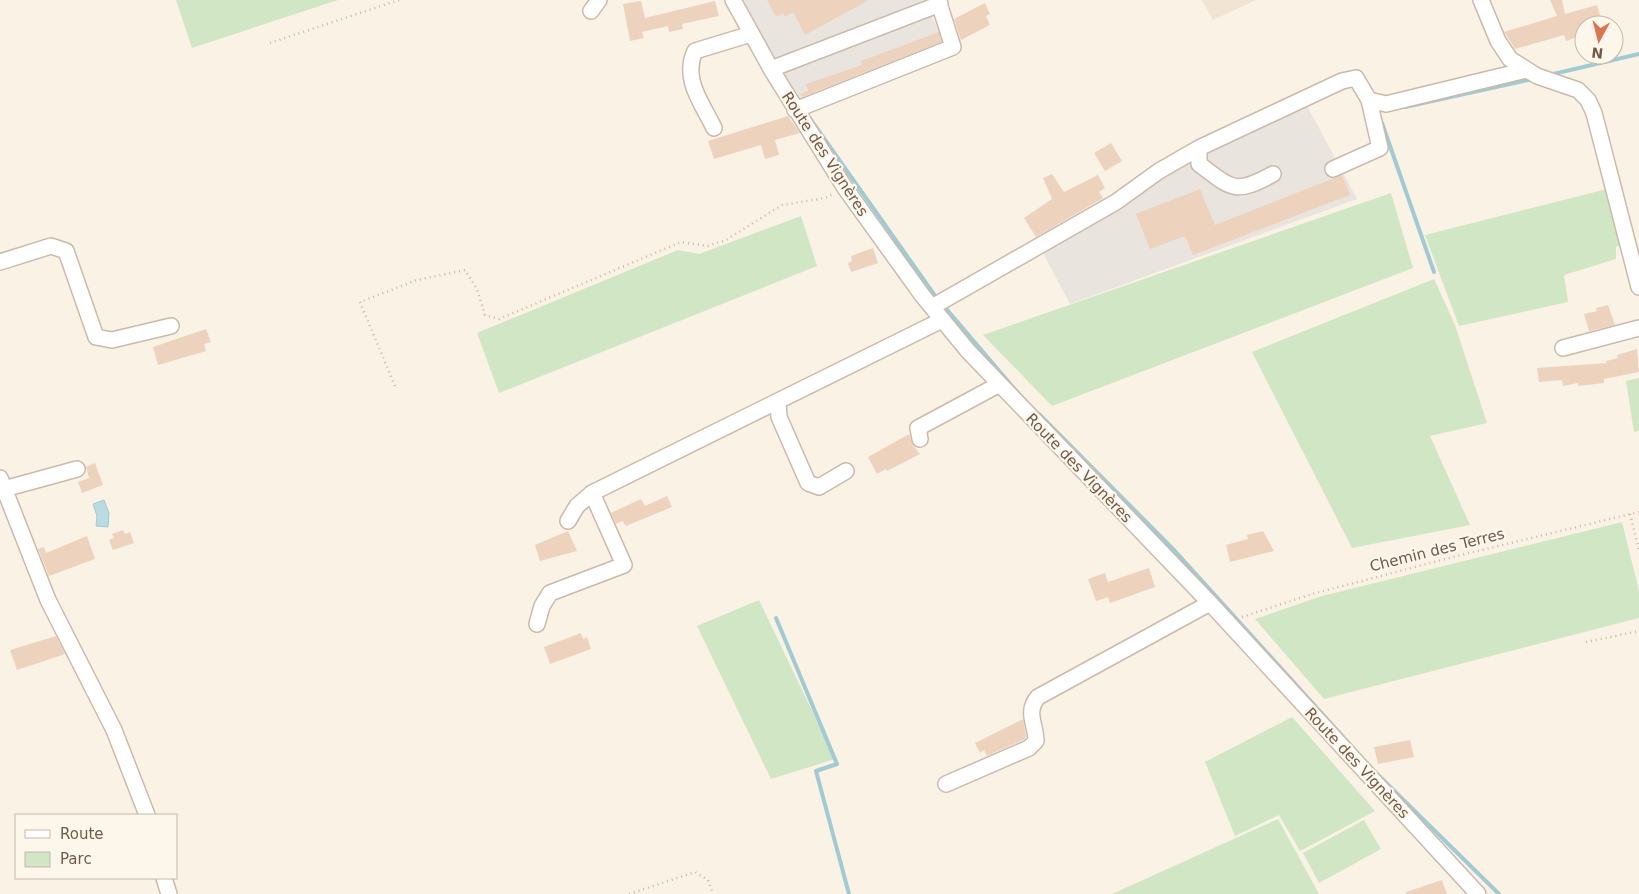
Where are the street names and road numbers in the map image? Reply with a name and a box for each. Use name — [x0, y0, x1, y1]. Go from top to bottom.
street label: Route des Vignères — [778, 88, 872, 220]
street label: Route des Vignères — [1022, 410, 1136, 526]
street label: Chemin des Terres — [1368, 525, 1506, 575]
street label: Route des Vignères — [1301, 704, 1413, 822]

